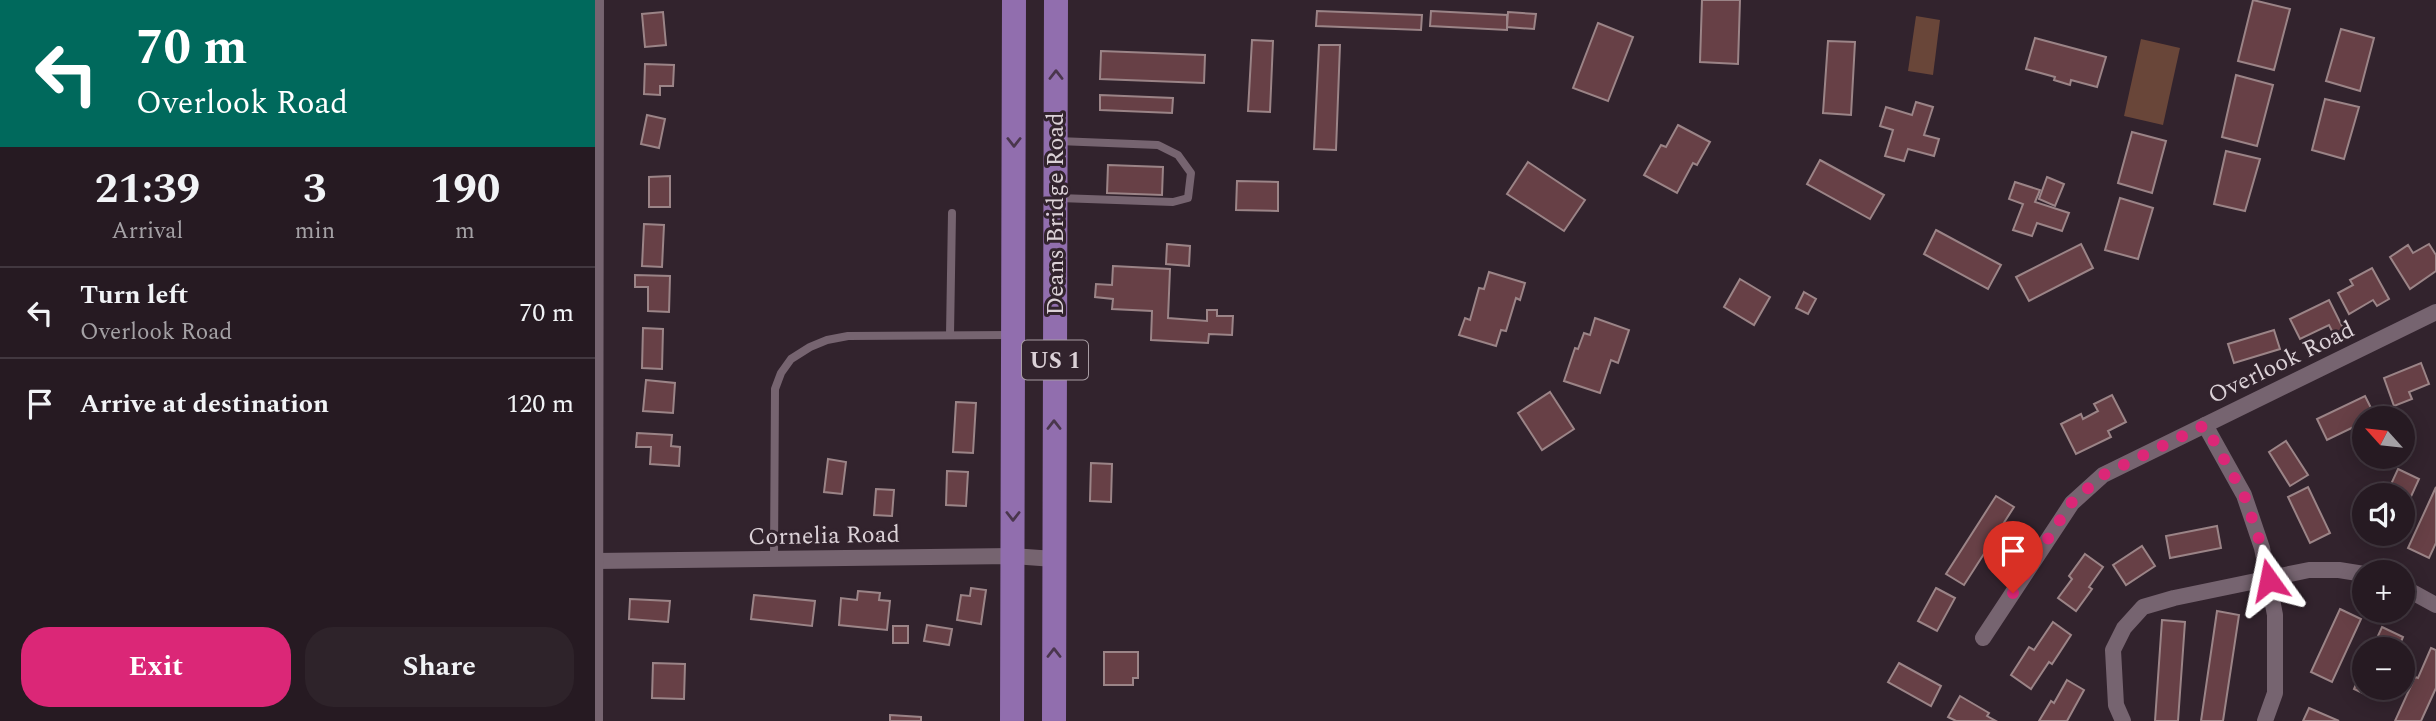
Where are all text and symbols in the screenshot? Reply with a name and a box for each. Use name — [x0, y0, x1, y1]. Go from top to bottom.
text: 70 m — [136, 11, 247, 86]
icon: left — [21, 28, 112, 119]
one-way arrow — [1048, 70, 1064, 80]
text: Overlook Road — [136, 79, 348, 128]
street label: Deans Bridge Road — [1038, 112, 1074, 316]
one-way arrow — [1006, 137, 1022, 147]
text: 21:39 — [95, 158, 200, 221]
text: 3 — [303, 158, 327, 221]
text: 190 — [430, 158, 500, 221]
text: Arrival — [112, 214, 183, 249]
text: min — [295, 214, 335, 249]
text: m — [455, 214, 475, 249]
text: Turn left — [80, 275, 188, 315]
text: 70 m — [519, 293, 574, 333]
icon: left — [21, 294, 59, 332]
street label: Overlook Road — [2202, 312, 2361, 414]
text: Overlook Road — [80, 315, 232, 350]
road number: US 1 — [1022, 340, 1088, 380]
text: Arrive at destination — [80, 384, 329, 424]
text: 120 m — [506, 384, 574, 424]
icon: arrive — [21, 385, 59, 423]
north arrow — [2352, 406, 2415, 469]
map controls — [2352, 406, 2415, 700]
one-way arrow — [1046, 420, 1062, 430]
button: sound — [2352, 483, 2415, 546]
one-way arrow — [1005, 511, 1021, 522]
street label: Cornelia Road — [748, 517, 900, 555]
pin — [1983, 521, 2043, 593]
icon: arrive — [1994, 532, 2032, 570]
position arrow — [2232, 543, 2306, 617]
button: + — [2352, 560, 2415, 623]
button: Exit — [21, 627, 291, 707]
button: Share — [305, 627, 574, 707]
button: − — [2352, 637, 2415, 700]
one-way arrow — [1046, 647, 1062, 658]

